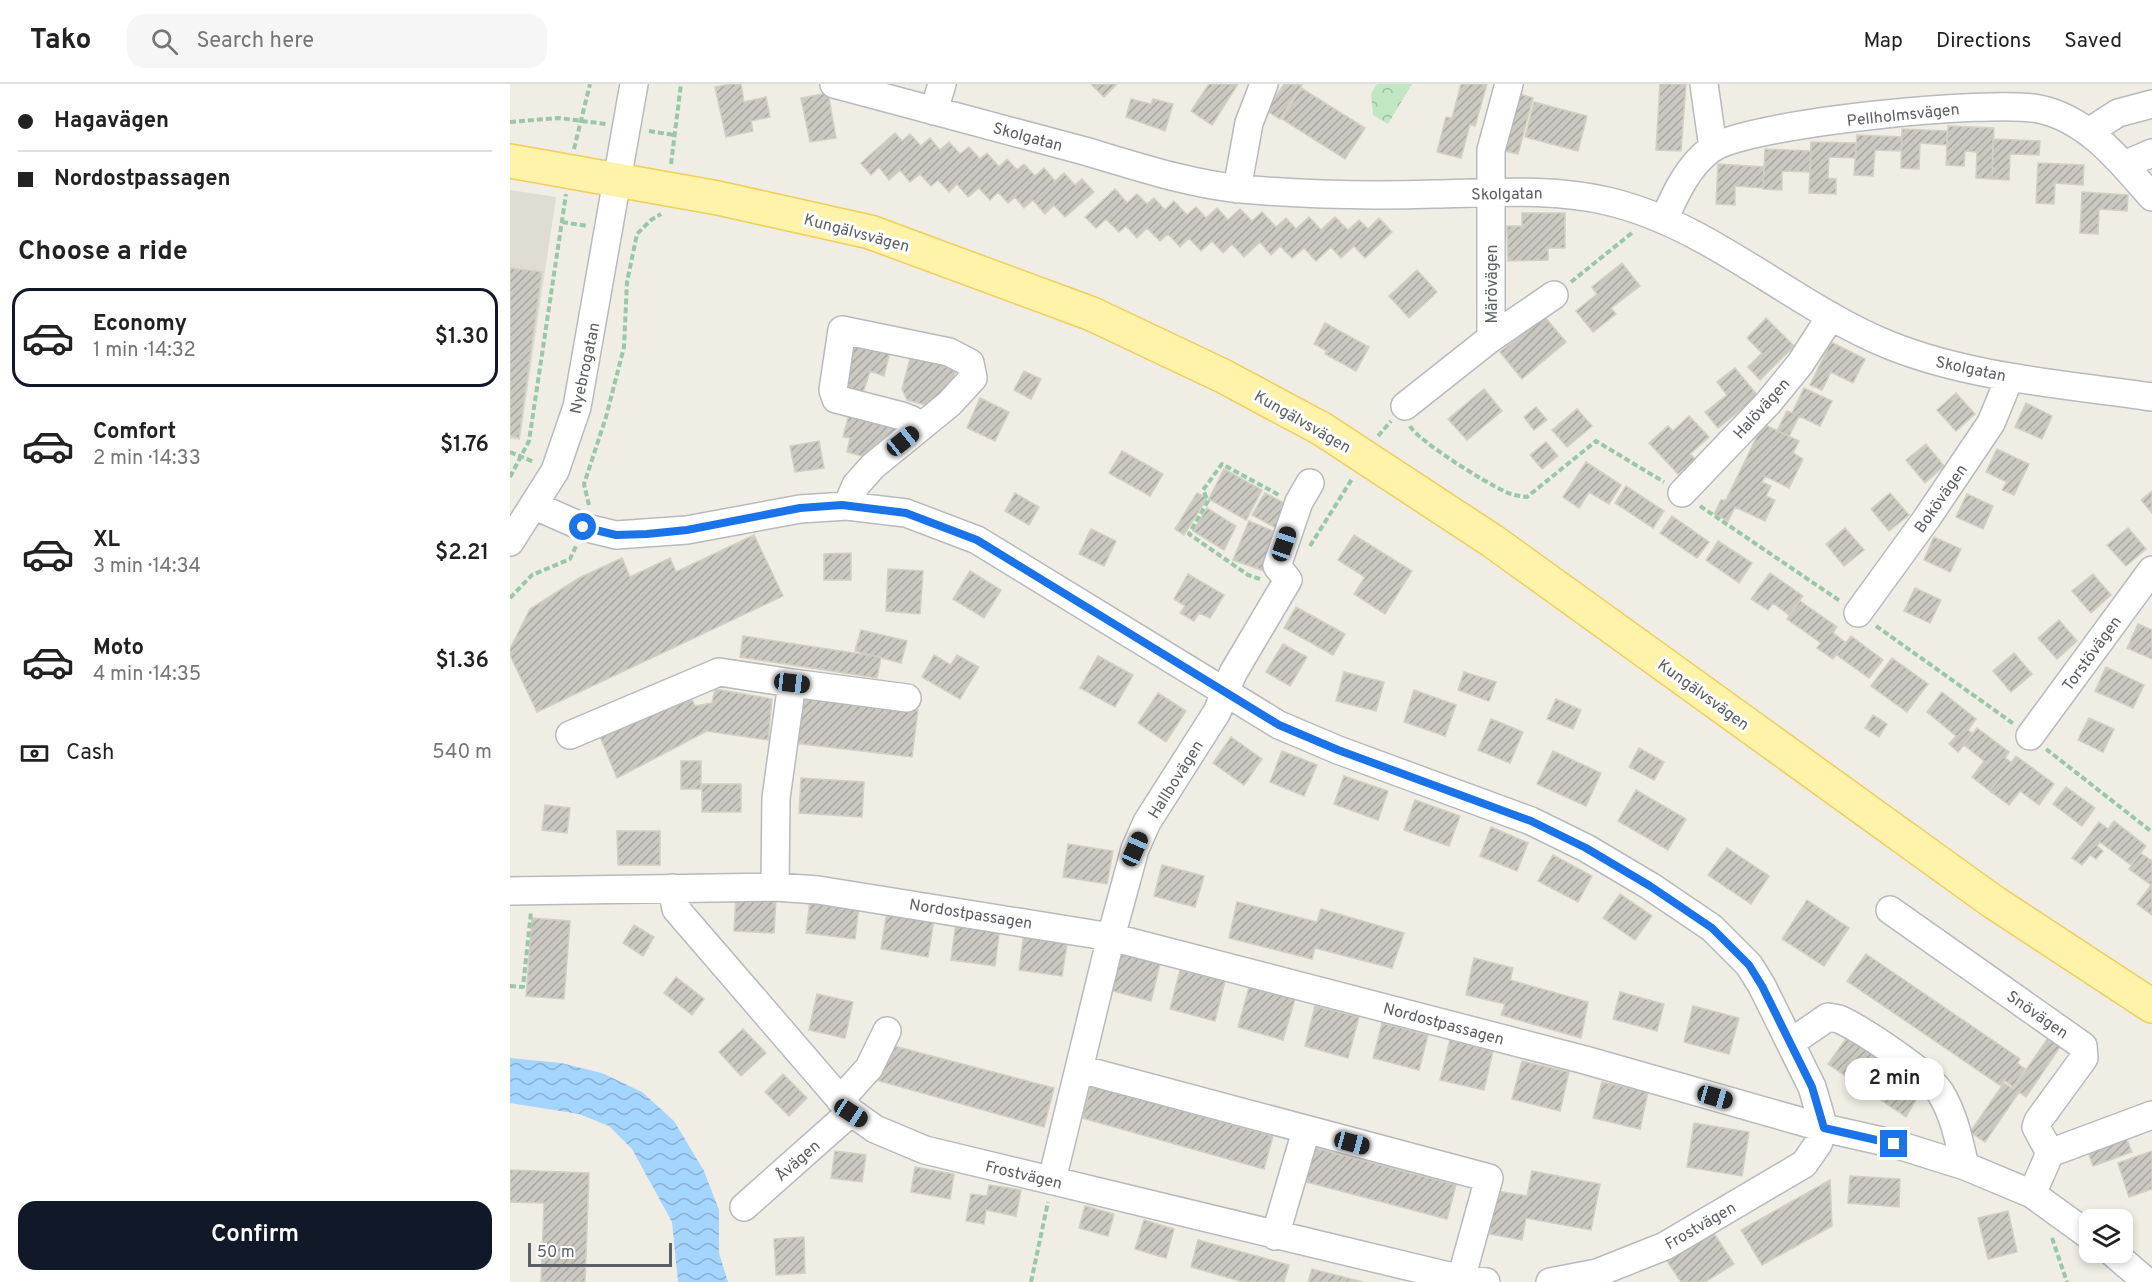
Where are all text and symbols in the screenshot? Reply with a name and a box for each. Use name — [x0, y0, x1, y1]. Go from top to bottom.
search box — [127, 14, 547, 68]
text: Tako — [30, 23, 91, 59]
icon: search — [148, 25, 181, 58]
text: Search here — [196, 28, 314, 55]
text: Map — [1863, 28, 1903, 55]
text: Directions — [1936, 28, 2031, 55]
text: Saved — [2064, 28, 2122, 55]
street label: Pellholmsvägen — [1846, 100, 1961, 132]
text: Hagavägen — [54, 108, 169, 135]
street label: Skolgatan — [990, 119, 1065, 157]
text: Nordostpassagen — [54, 166, 231, 193]
street label: Skolgatan — [1471, 184, 1543, 206]
street label: Kungälvsvägen — [801, 210, 912, 258]
text: Choose a ride — [18, 235, 188, 269]
street label: Märövägen — [1483, 245, 1503, 323]
icon: car — [21, 311, 75, 365]
text: Economy — [93, 311, 187, 338]
street label: Nyebrogatan — [567, 321, 605, 416]
text: $1.30 — [435, 324, 489, 351]
text: 1 min · 14:32 — [93, 338, 196, 364]
street label: Skolgatan — [1934, 353, 2008, 387]
street label: Halövägen — [1730, 375, 1795, 444]
street label: Kungälvsvägen — [1250, 387, 1354, 459]
icon: car — [21, 419, 75, 473]
text: Comfort — [93, 419, 176, 446]
car — [883, 423, 923, 459]
text: $1.76 — [440, 432, 489, 459]
text: 2 min · 14:33 — [93, 446, 201, 472]
street label: Bokövägen — [1911, 461, 1973, 537]
route start — [569, 513, 596, 540]
car — [1270, 524, 1298, 564]
icon: car — [21, 527, 75, 581]
text: XL — [93, 527, 120, 554]
text: $2.21 — [435, 540, 489, 567]
text: 3 min · 14:34 — [93, 554, 201, 580]
street label: Torstövägen — [2059, 613, 2127, 696]
icon: car — [21, 635, 75, 689]
text: Moto — [93, 635, 144, 662]
text: $1.36 — [435, 648, 489, 675]
street label: Kungälvsvägen — [1653, 656, 1753, 736]
text: 4 min · 14:35 — [93, 662, 201, 688]
car — [773, 672, 811, 694]
icon: cash — [18, 737, 51, 770]
street label: Hallbovägen — [1145, 737, 1209, 823]
text: Cash — [66, 740, 115, 767]
text: 540 m — [432, 740, 492, 766]
car — [1119, 829, 1151, 869]
street label: Nordostpassagen — [908, 895, 1034, 935]
street label: Snövägen — [2002, 987, 2072, 1044]
street label: Nordostpassagen — [1381, 999, 1506, 1051]
callout: 2 min — [1844, 1057, 1944, 1099]
text: 2 min — [1869, 1066, 1920, 1092]
car — [1695, 1083, 1735, 1111]
car — [831, 1096, 871, 1130]
car — [1332, 1130, 1372, 1156]
route end — [1880, 1130, 1907, 1157]
street label: Åvägen — [771, 1136, 825, 1186]
street label: Frostvägen — [983, 1157, 1064, 1195]
street label: Frostvägen — [1662, 1198, 1740, 1255]
button: Confirm — [18, 1201, 492, 1270]
map controls — [2079, 1209, 2133, 1263]
button: layers — [2079, 1209, 2133, 1263]
scale bar — [528, 1240, 672, 1268]
text: 50 m — [537, 1243, 575, 1263]

